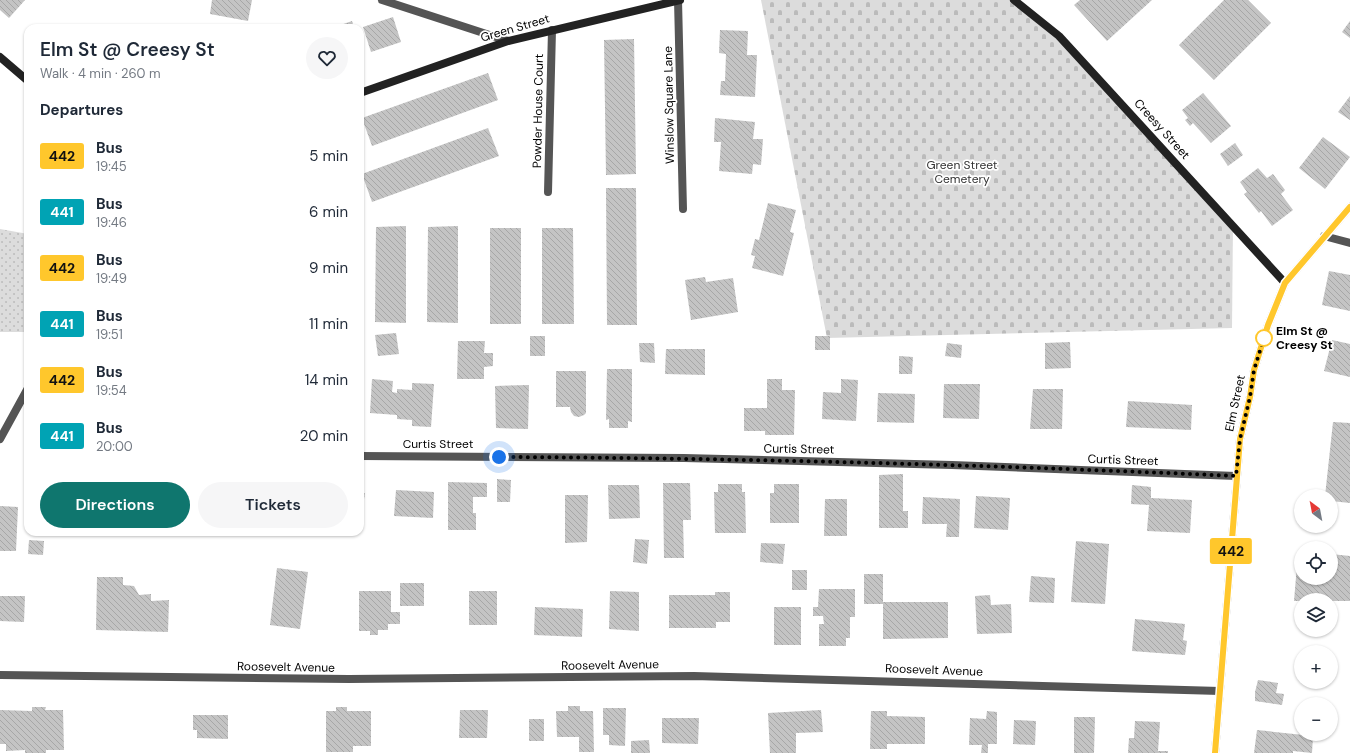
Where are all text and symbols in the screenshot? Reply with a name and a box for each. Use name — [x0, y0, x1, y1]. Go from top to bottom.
street label: Green Street — [479, 10, 552, 45]
text: Elm St @ Creesy St — [40, 37, 215, 62]
button: heart — [306, 37, 348, 79]
street label: Winslow Square Lane — [660, 46, 678, 164]
street label: Powder House Court — [529, 53, 547, 168]
text: Walk · 4 min · 260 m — [40, 65, 161, 82]
street label: Creesy Street — [1131, 95, 1194, 163]
text: Departures — [40, 100, 123, 120]
text: Bus — [96, 138, 123, 158]
text: 5 min — [309, 146, 348, 166]
text: 442 — [49, 147, 75, 165]
park label: Green Street Cemetery — [926, 157, 998, 187]
text: 19:45 — [96, 158, 127, 175]
text: Bus — [96, 194, 123, 214]
text: 6 min — [309, 202, 348, 222]
text: 441 — [50, 203, 74, 221]
text: 19:46 — [96, 214, 127, 231]
text: Bus — [96, 250, 123, 270]
text: 9 min — [309, 258, 348, 278]
text: 442 — [49, 259, 75, 277]
text: 19:49 — [96, 270, 127, 287]
text: Bus — [96, 306, 123, 326]
text: 11 min — [309, 314, 348, 334]
text: 441 — [50, 315, 74, 333]
place label: Elm St @ Creesy St — [1276, 323, 1333, 353]
text: 19:51 — [96, 326, 123, 343]
marker: Elm St @ Creesy St — [1255, 329, 1273, 347]
text: Bus — [96, 362, 123, 382]
text: 14 min — [305, 370, 348, 390]
text: 442 — [49, 371, 75, 389]
street label: Elm Street — [1221, 373, 1249, 433]
text: 19:54 — [96, 382, 127, 399]
text: Bus — [96, 418, 123, 438]
text: 20 min — [300, 426, 348, 446]
text: 441 — [50, 427, 74, 445]
street label: Curtis Street — [403, 436, 474, 452]
text: 20:00 — [96, 438, 133, 455]
street label: Curtis Street — [763, 440, 835, 458]
your location — [489, 447, 509, 467]
street label: Curtis Street — [1087, 451, 1159, 469]
button: Directions — [40, 482, 190, 528]
button: Tickets — [198, 482, 348, 528]
north arrow — [1294, 489, 1338, 533]
map controls — [1294, 489, 1338, 741]
line badge: 442 — [1208, 538, 1254, 564]
button: locate — [1294, 541, 1338, 585]
text: 442 — [1218, 542, 1244, 560]
button: layers — [1294, 593, 1338, 637]
button: + — [1294, 645, 1338, 689]
street label: Roosevelt Avenue — [561, 656, 659, 674]
street label: Roosevelt Avenue — [237, 658, 335, 676]
street label: Roosevelt Avenue — [885, 660, 983, 680]
button: − — [1294, 697, 1338, 741]

